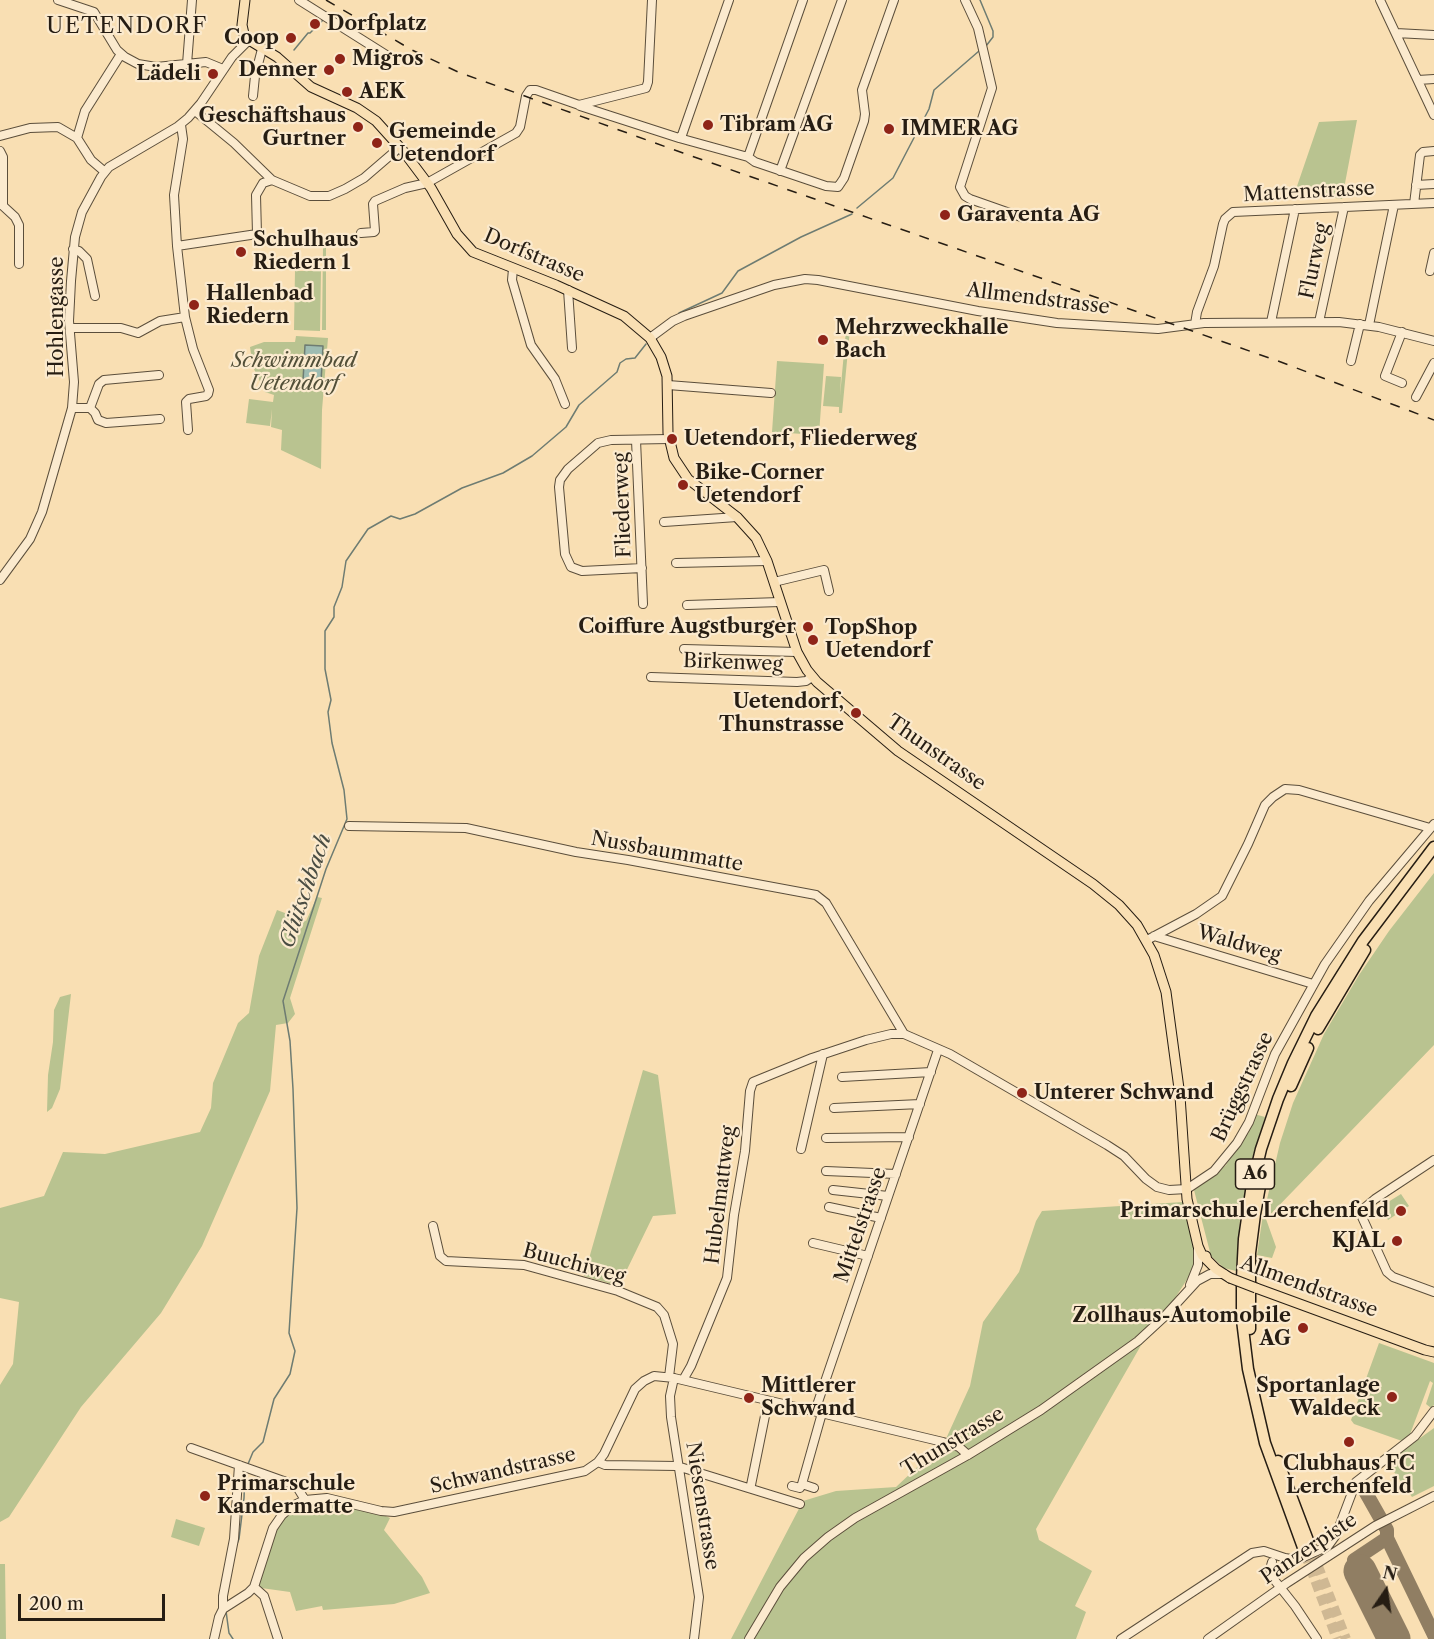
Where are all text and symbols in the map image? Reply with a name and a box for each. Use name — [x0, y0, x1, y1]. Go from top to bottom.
place label: Dorfplatz — [327, 12, 427, 36]
district label: UETENDORF — [46, 14, 208, 40]
marker: Dorfplatz — [308, 17, 322, 31]
place label: Coop — [224, 26, 279, 50]
marker: Coop — [284, 31, 298, 45]
place label: Migros — [352, 47, 423, 71]
marker: Migros — [333, 52, 347, 66]
place label: Denner — [239, 58, 317, 82]
place label: Lädeli — [136, 62, 201, 86]
marker: Denner — [322, 63, 336, 77]
marker: Lädeli — [206, 67, 220, 81]
place label: AEK — [359, 80, 405, 104]
marker: AEK — [340, 85, 354, 99]
place label: Geschäftshaus Gurtner — [198, 104, 346, 151]
place label: Tibram AG — [720, 113, 833, 137]
place label: IMMER AG — [901, 117, 1019, 141]
marker: Tibram AG — [701, 118, 715, 132]
marker: Geschäftshaus Gurtner — [351, 120, 365, 134]
place label: Gemeinde Uetendorf — [389, 120, 496, 167]
marker: IMMER AG — [882, 122, 896, 136]
marker: Gemeinde Uetendorf — [370, 136, 384, 150]
street label: Mattenstrasse — [1243, 177, 1375, 207]
place label: Garaventa AG — [957, 203, 1100, 227]
marker: Garaventa AG — [938, 208, 952, 222]
street label: Flurweg — [1295, 221, 1335, 301]
street label: Dorfstrasse — [480, 224, 588, 288]
place label: Schulhaus Riedern 1 — [253, 228, 359, 275]
marker: Schulhaus Riedern 1 — [234, 245, 248, 259]
street label: Hohlengasse — [45, 257, 69, 377]
street label: Allmendstrasse — [965, 278, 1111, 320]
place label: Hallenbad Riedern — [206, 282, 313, 329]
marker: Hallenbad Riedern — [187, 298, 201, 312]
place label: Mehrzweckhalle Bach — [835, 316, 1009, 363]
marker: Mehrzweckhalle Bach — [816, 333, 830, 347]
park label: Schwimmbad Uetendorf — [232, 349, 356, 396]
place label: Uetendorf, Fliederweg — [684, 427, 917, 451]
marker: Uetendorf, Fliederweg — [665, 432, 679, 446]
street label: Fliederweg — [609, 452, 637, 558]
place label: Bike-Corner Uetendorf — [695, 461, 824, 508]
marker: Bike-Corner Uetendorf — [676, 478, 690, 492]
place label: Coiffure Augstburger — [578, 615, 796, 639]
place label: TopShop Uetendorf — [825, 616, 930, 663]
marker: Coiffure Augstburger — [801, 620, 815, 634]
marker: TopShop Uetendorf — [806, 633, 820, 647]
street label: Birkenweg — [683, 649, 783, 677]
place label: Uetendorf, Thunstrasse — [719, 690, 844, 737]
marker: Uetendorf, Thunstrasse — [849, 706, 863, 720]
street label: Thunstrasse — [882, 710, 990, 796]
street label: Nussbaummatte — [589, 827, 745, 877]
water label: Glütschbach — [275, 831, 337, 951]
street label: Waldweg — [1194, 921, 1284, 967]
street label: Brüggstrasse — [1207, 1028, 1279, 1146]
place label: Unterer Schwand — [1034, 1081, 1214, 1105]
marker: Unterer Schwand — [1015, 1086, 1029, 1100]
street label: Hubelmattweg — [701, 1124, 741, 1266]
road number: A6 — [1236, 1159, 1274, 1189]
street label: Mittelstrasse — [830, 1164, 892, 1286]
place label: Primarschule Lerchenfeld — [1120, 1199, 1389, 1223]
marker: Primarschule Lerchenfeld — [1394, 1204, 1408, 1218]
place label: KJAL — [1332, 1229, 1385, 1253]
marker: KJAL — [1390, 1234, 1404, 1248]
street label: Buuchiweg — [520, 1239, 628, 1289]
street label: Allmendstrasse — [1237, 1251, 1381, 1323]
place label: Zollhaus-Automobile AG — [1073, 1304, 1291, 1351]
marker: Zollhaus-Automobile AG — [1296, 1321, 1310, 1335]
place label: Mittlerer Schwand — [761, 1374, 856, 1421]
place label: Sportanlage Waldeck — [1256, 1374, 1380, 1421]
marker: Sportanlage Waldeck — [1385, 1390, 1399, 1404]
marker: Mittlerer Schwand — [742, 1391, 756, 1405]
street label: Thunstrasse — [897, 1402, 1009, 1482]
marker: Clubhaus FC Lerchenfeld — [1342, 1435, 1356, 1449]
street label: Niesenstrasse — [680, 1440, 724, 1572]
street label: Schwandstrasse — [428, 1443, 578, 1499]
place label: Clubhaus FC Lerchenfeld — [1283, 1452, 1415, 1499]
place label: Primarschule Kandermatte — [217, 1472, 355, 1519]
marker: Primarschule Kandermatte — [198, 1489, 212, 1503]
street label: Panzerpiste — [1256, 1508, 1362, 1590]
north arrow — [1356, 1561, 1416, 1621]
text: N — [1381, 1562, 1399, 1585]
scale bar — [21, 1582, 168, 1620]
text: 200 m — [29, 1593, 84, 1615]

